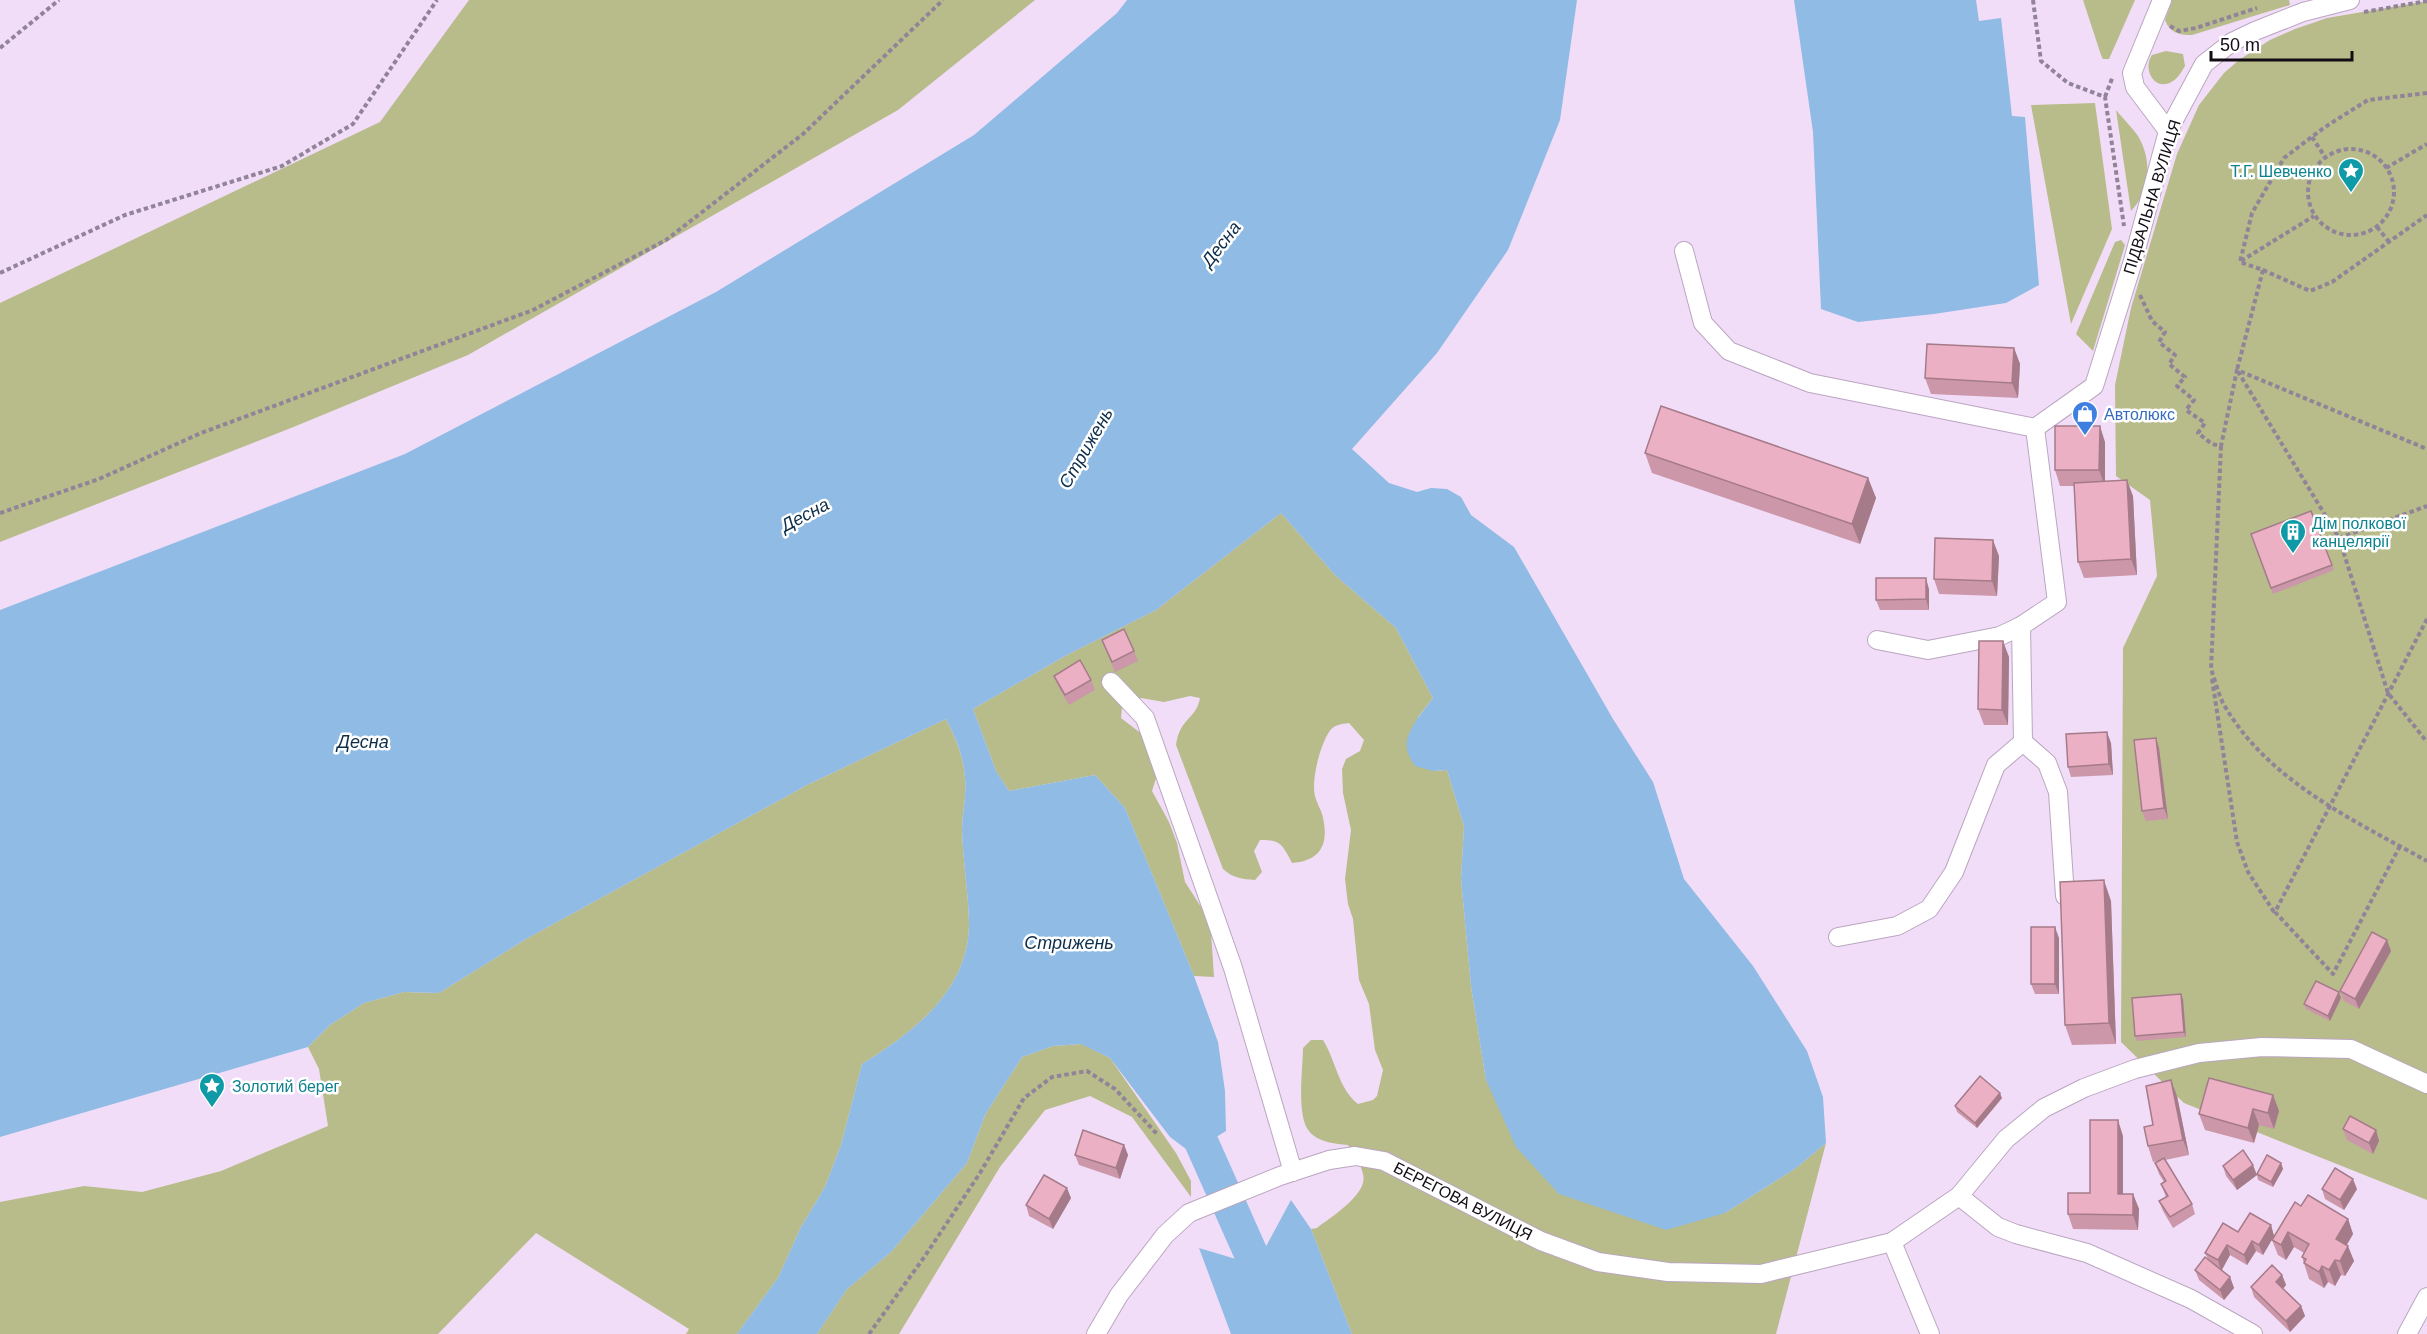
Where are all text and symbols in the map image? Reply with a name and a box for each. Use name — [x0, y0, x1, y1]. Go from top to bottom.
scale bar — [2211, 24, 2352, 62]
text: 50 m — [2220, 35, 2260, 55]
street label: ПІДВАЛЬНА ВУЛИЦЯ — [2120, 118, 2184, 276]
place icon: Т.Г. Шевченко — [2336, 156, 2366, 194]
place label: Т.Г. Шевченко — [2230, 163, 2332, 180]
water label: Десна — [1196, 218, 1245, 272]
shop icon: Автолюкс — [2070, 399, 2100, 437]
water label: Стрижень — [1055, 404, 1117, 492]
place label: Автолюкс — [2104, 406, 2175, 423]
water label: Десна — [776, 494, 832, 537]
place label: Дім полкової канцелярії — [2312, 515, 2407, 550]
building icon: Дім полкової канцелярії — [2278, 517, 2308, 555]
water label: Десна — [335, 732, 389, 752]
water label: Стрижень — [1024, 933, 1114, 953]
place icon: Золотий берег — [197, 1071, 227, 1109]
place label: Золотий берег — [232, 1078, 340, 1095]
street label: БЕРЕГОВА ВУЛИЦЯ — [1391, 1159, 1535, 1243]

